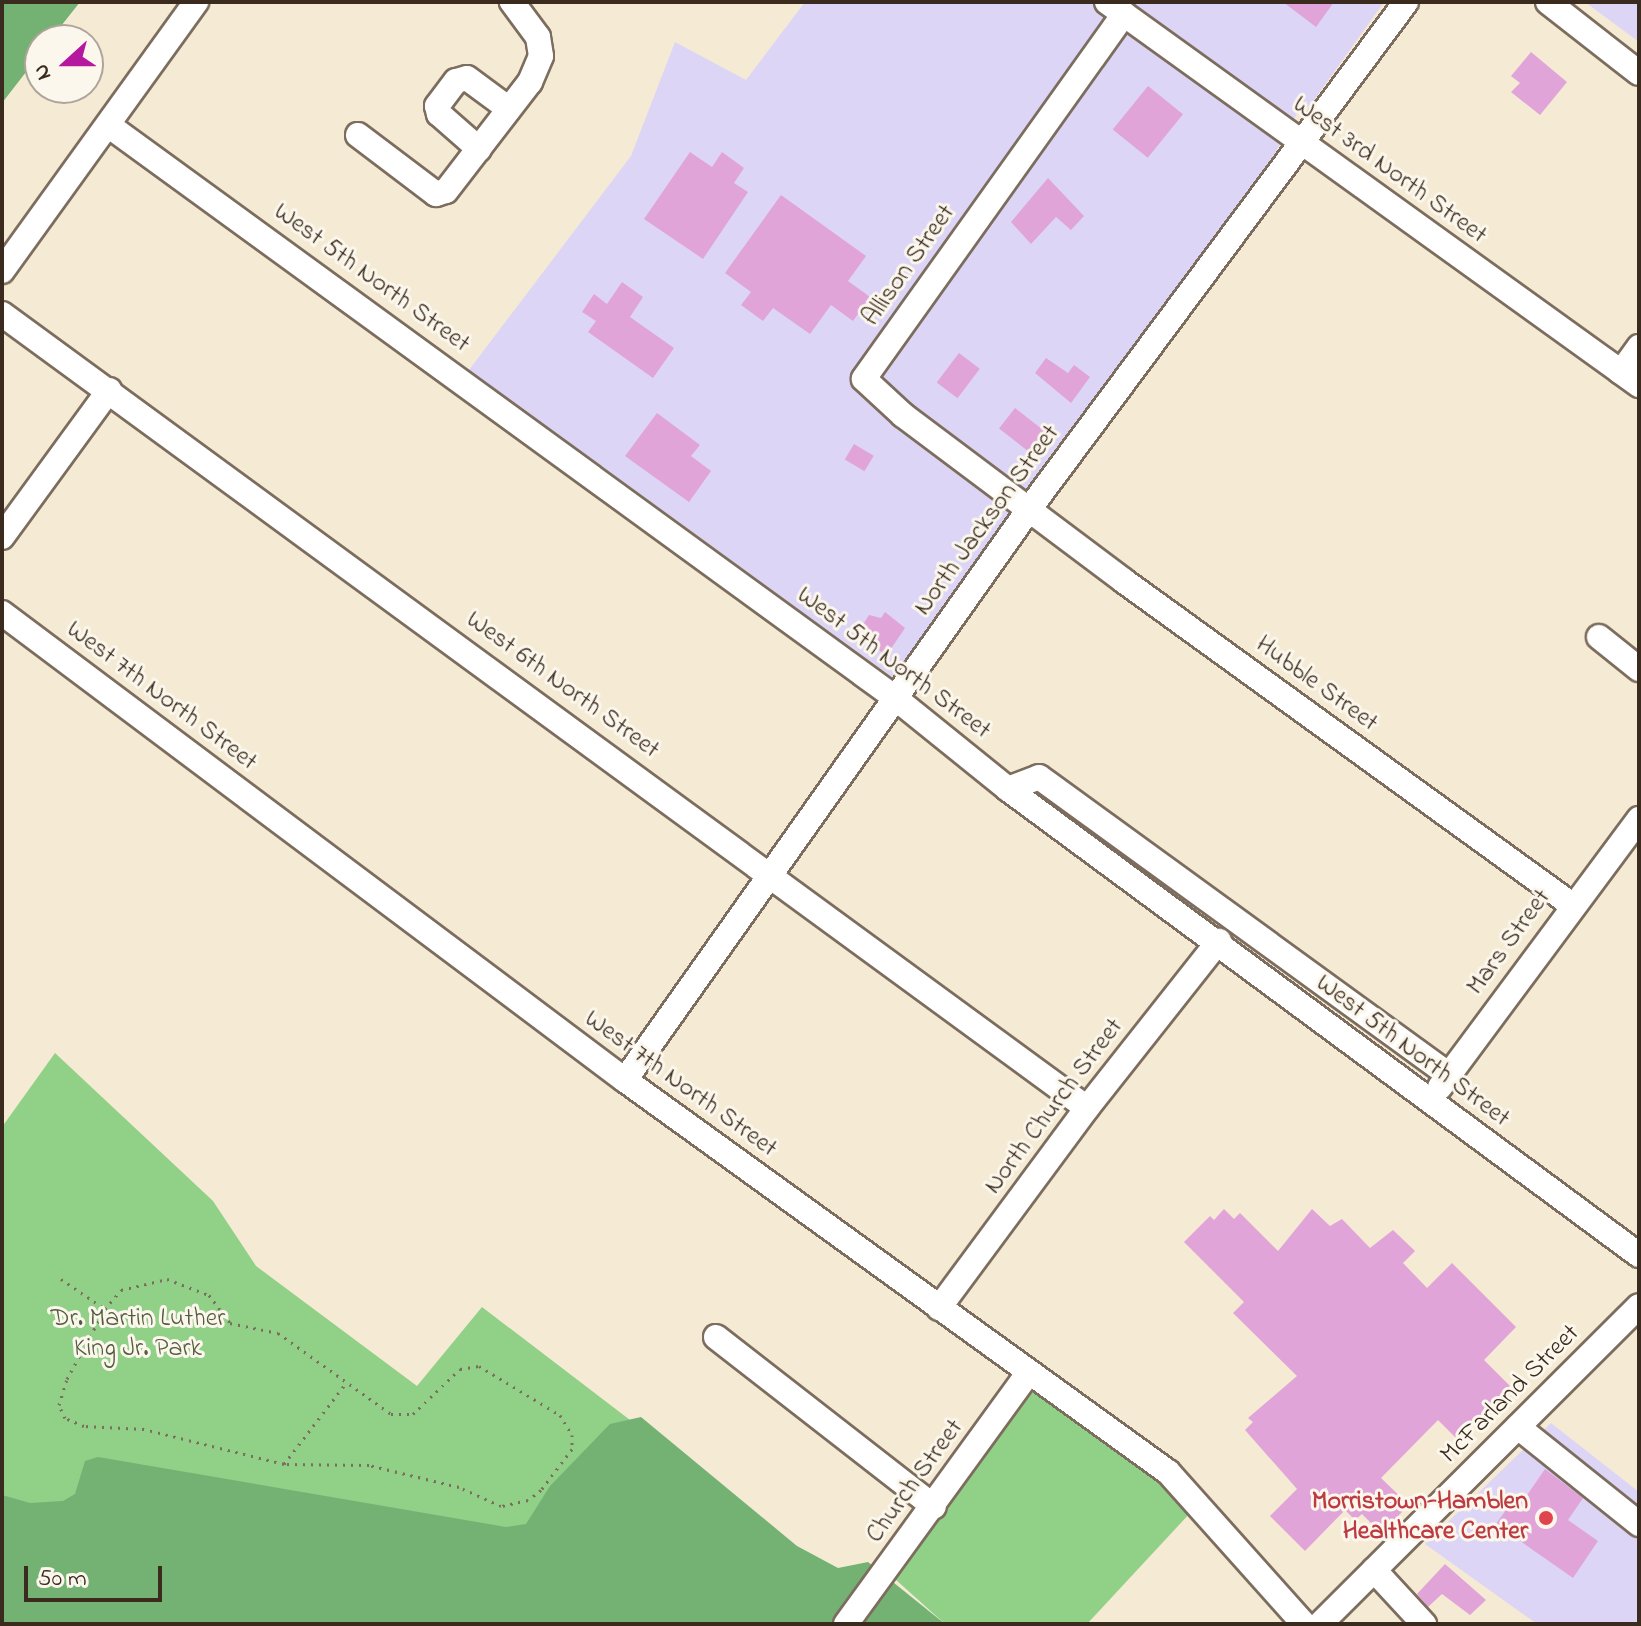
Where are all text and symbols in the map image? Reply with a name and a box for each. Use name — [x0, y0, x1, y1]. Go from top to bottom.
north arrow — [24, 24, 104, 104]
text: N — [26, 59, 61, 85]
street label: West 3rd North Street — [1286, 90, 1492, 252]
street label: West 5th North Street — [267, 197, 475, 361]
street label: Allison Street — [857, 199, 963, 333]
street label: North Jackson Street — [908, 420, 1068, 622]
street label: West 5th North Street — [790, 581, 996, 747]
street label: West 6th North Street — [459, 605, 665, 767]
street label: West 7th North Street — [59, 615, 263, 779]
street label: Hubble Street — [1249, 630, 1383, 740]
street label: Mars Street — [1461, 884, 1559, 1002]
street label: West 5th North Street — [1309, 969, 1515, 1135]
street label: West 7th North Street — [577, 1005, 783, 1165]
street label: North Church Street — [979, 1013, 1131, 1201]
park label: Dr. Martin Luther King Jr. Park — [51, 1304, 225, 1366]
street label: McFarland Street — [1435, 1319, 1587, 1471]
street label: Church Street — [861, 1414, 971, 1550]
place label: Morristown-Hamblen Healthcare Center — [1312, 1487, 1528, 1548]
marker: Morristown-Hamblen Healthcare Center — [1535, 1507, 1557, 1529]
scale bar — [28, 1550, 166, 1600]
text: 50 m — [38, 1562, 87, 1597]

